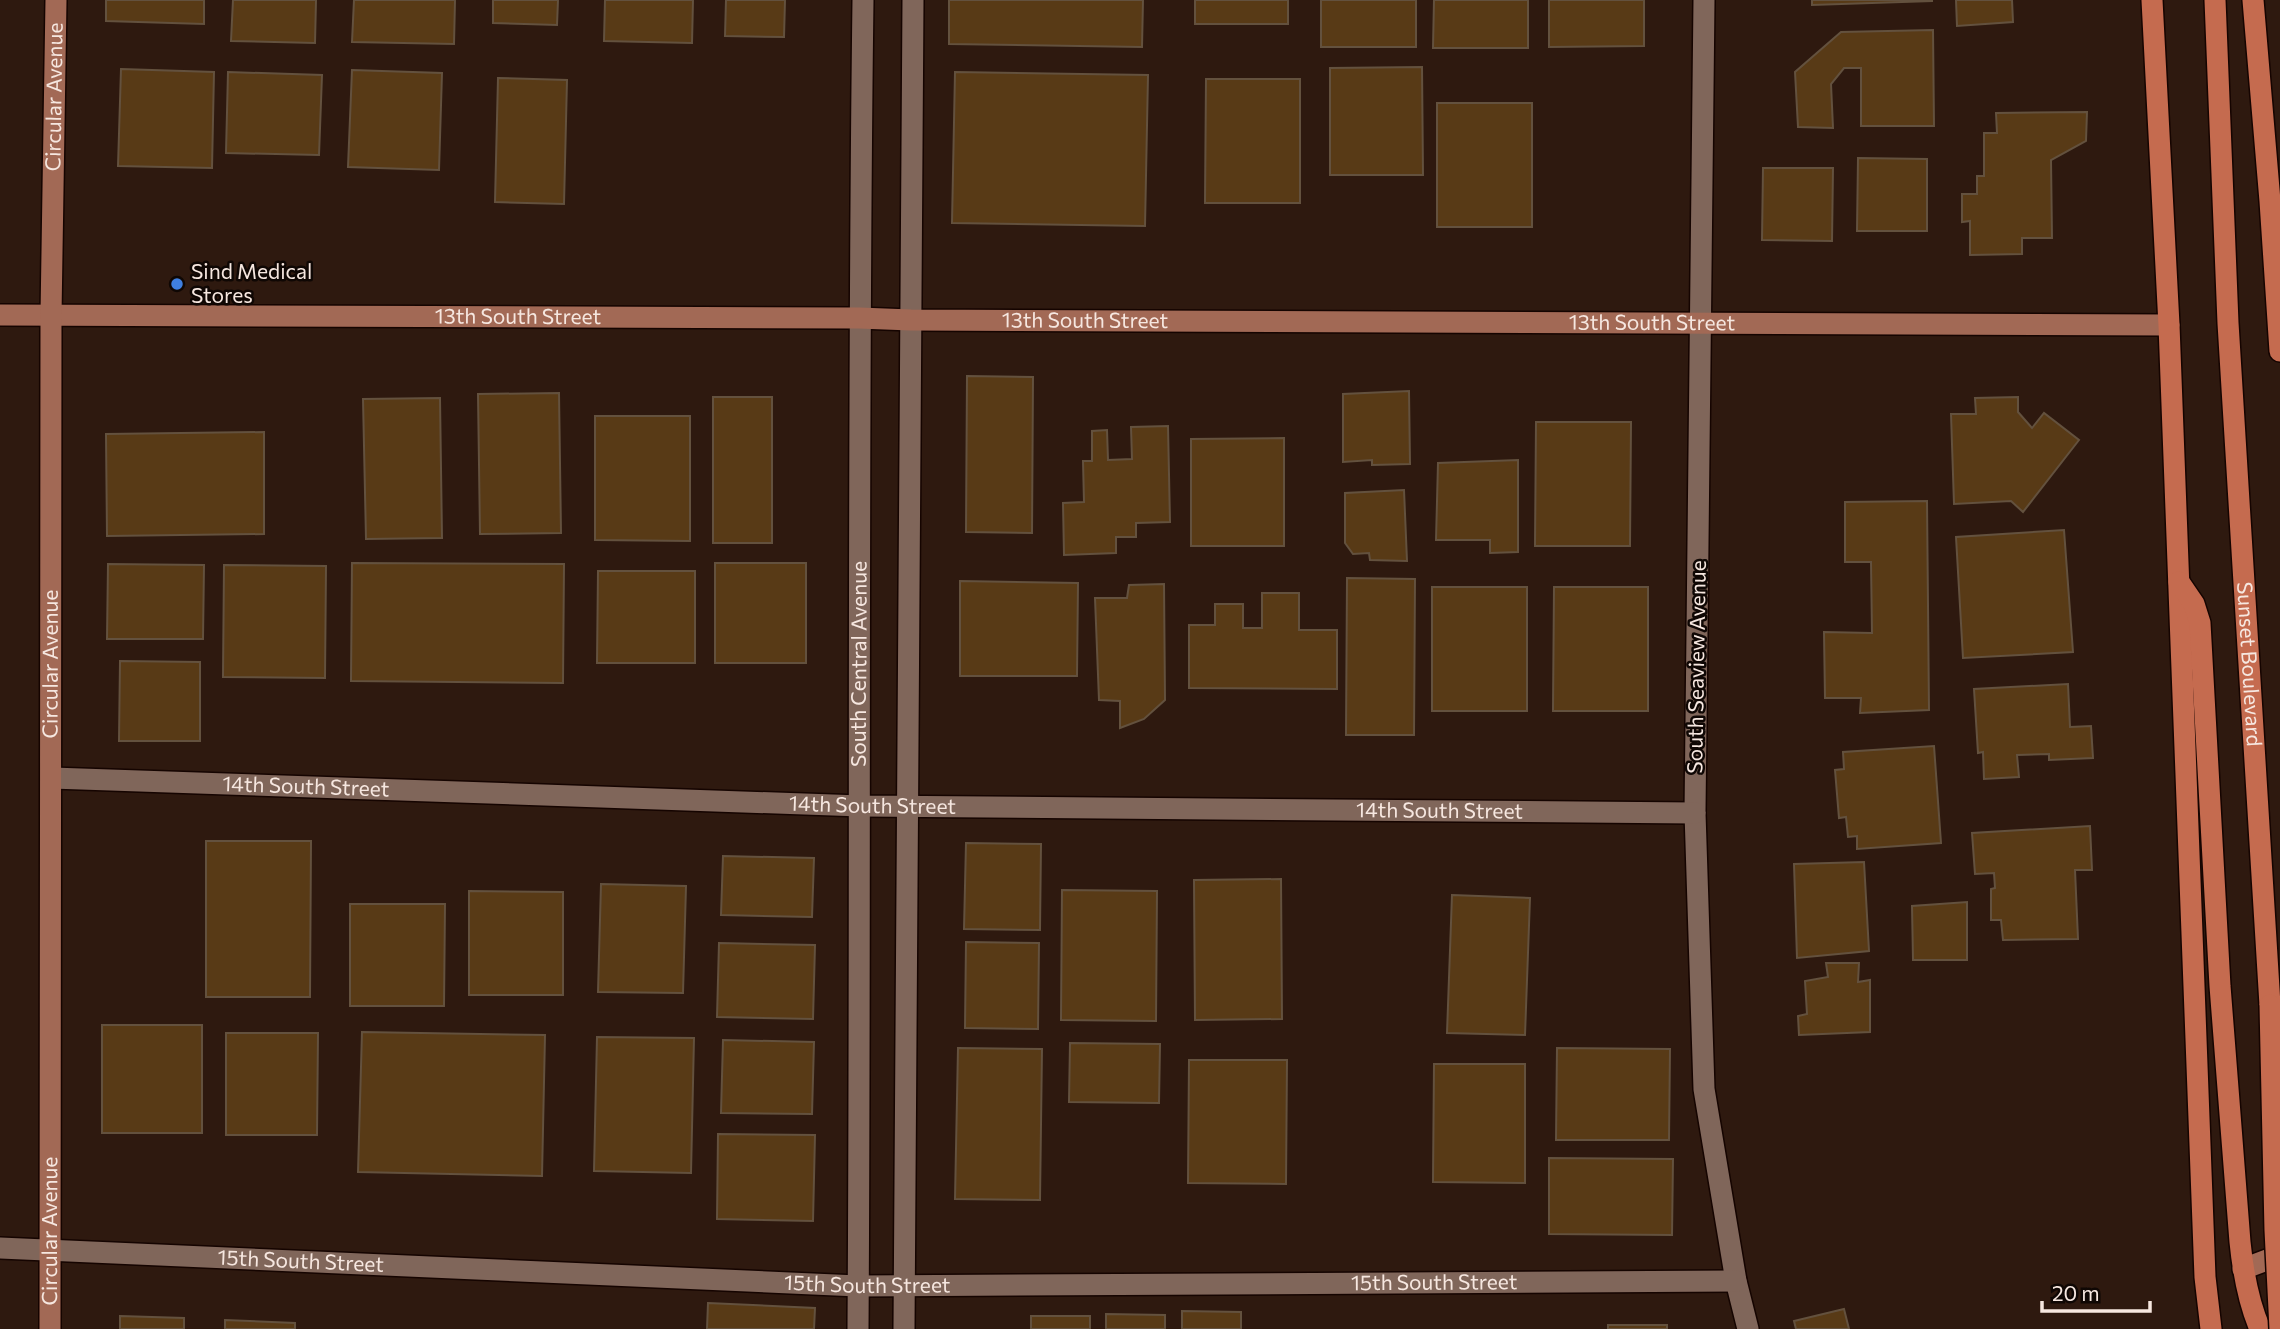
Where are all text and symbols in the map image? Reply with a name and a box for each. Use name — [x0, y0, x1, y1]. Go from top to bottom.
street label: Circular Avenue — [39, 22, 67, 172]
place label: Sind Medical Stores — [191, 258, 312, 307]
marker: Sind Medical Stores — [169, 276, 185, 292]
street label: 13th South Street — [435, 303, 601, 328]
street label: 13th South Street — [1002, 306, 1168, 332]
street label: 13th South Street — [1569, 309, 1735, 334]
street label: South Seaview Avenue — [1681, 560, 1710, 774]
street label: South Central Avenue — [845, 561, 870, 767]
street label: Sunset Boulevard — [2233, 581, 2268, 747]
street label: Circular Avenue — [37, 590, 62, 738]
street label: 14th South Street — [222, 770, 390, 801]
street label: 14th South Street — [789, 790, 956, 818]
street label: 14th South Street — [1356, 796, 1523, 823]
street label: Circular Avenue — [36, 1157, 61, 1305]
street label: 15th South Street — [217, 1244, 384, 1276]
street label: 15th South Street — [1351, 1268, 1517, 1294]
street label: 15th South Street — [783, 1269, 950, 1297]
scale bar — [2042, 1270, 2150, 1314]
text: 20 m — [2052, 1280, 2100, 1305]

